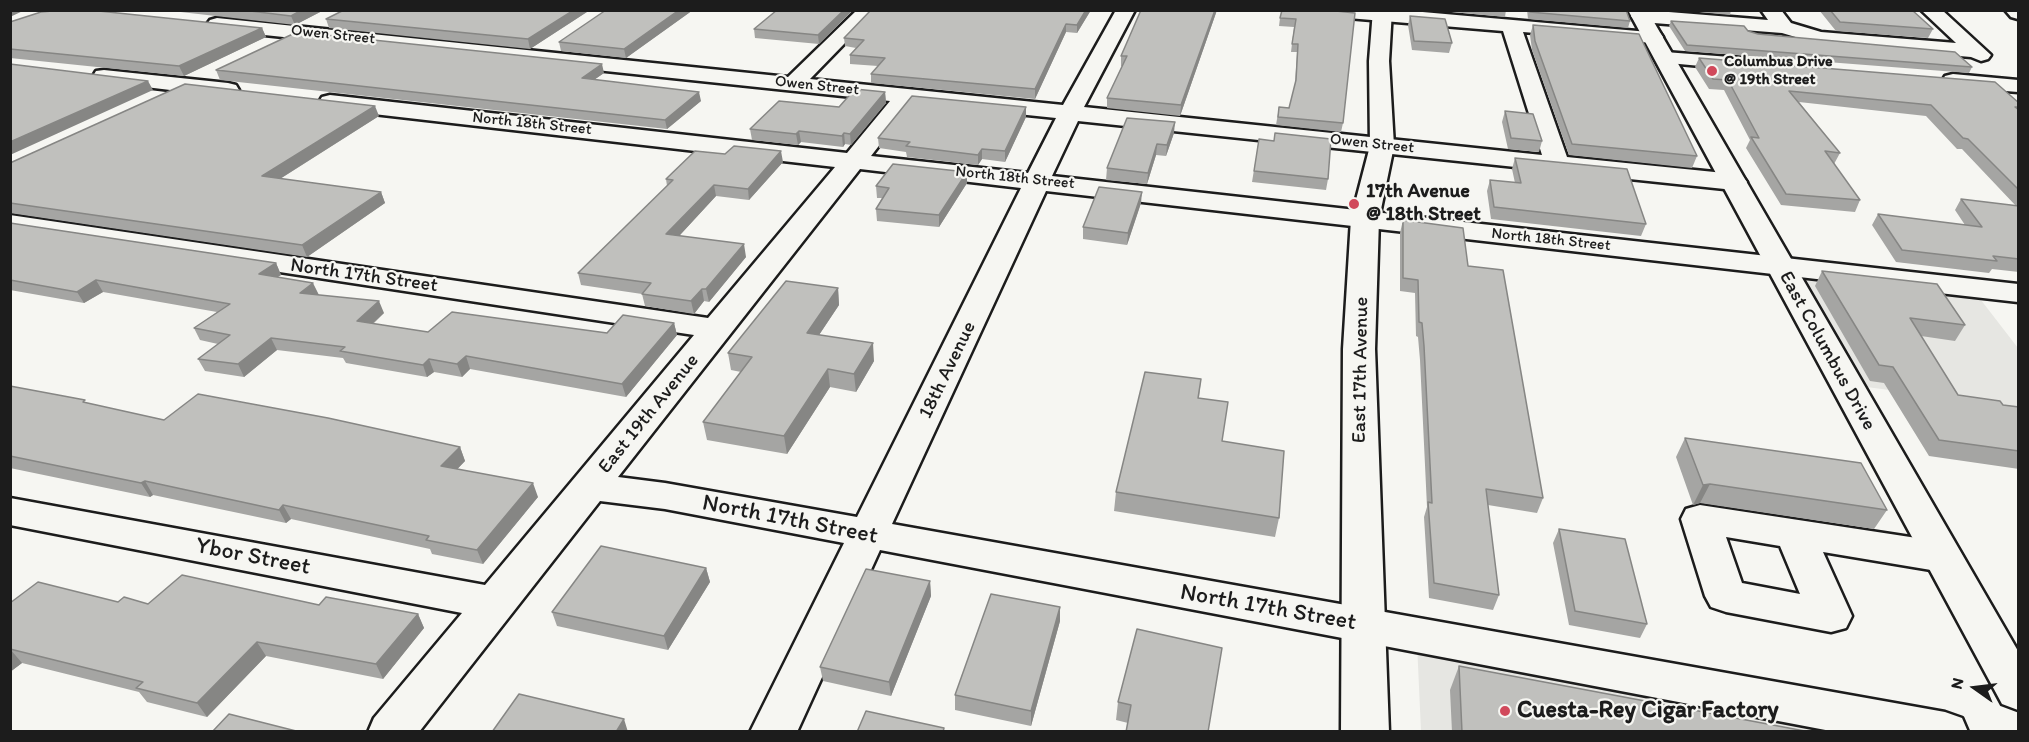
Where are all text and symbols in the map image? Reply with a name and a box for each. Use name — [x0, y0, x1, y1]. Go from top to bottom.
street label: Owen Street — [290, 21, 376, 49]
place label: Columbus Drive @ 19th Street — [1724, 52, 1833, 90]
marker: Columbus Drive @ 19th Street — [1705, 64, 1719, 78]
street label: Owen Street — [774, 72, 860, 100]
street label: North 18th Street — [471, 108, 593, 140]
street label: Owen Street — [1329, 130, 1415, 158]
street label: North 18th Street — [954, 162, 1076, 194]
place label: 17th Avenue @ 18th Street — [1366, 180, 1481, 227]
marker: 17th Avenue @ 18th Street — [1347, 197, 1361, 211]
street label: North 18th Street — [1490, 224, 1612, 256]
street label: North 17th Street — [289, 254, 439, 298]
street label: East Columbus Drive — [1773, 267, 1881, 435]
street label: East 17th Avenue — [1348, 297, 1374, 443]
street label: 18th Avenue — [914, 318, 982, 422]
street label: East 19th Avenue — [593, 349, 705, 479]
street label: North 17th Street — [700, 489, 880, 551]
street label: Ybor Street — [193, 532, 313, 582]
street label: North 17th Street — [1178, 578, 1358, 638]
north arrow — [1945, 658, 2005, 718]
text: N — [1947, 676, 1968, 691]
place label: Cuesta-Rey Cigar Factory — [1517, 697, 1779, 725]
marker: Cuesta-Rey Cigar Factory — [1498, 704, 1512, 718]

